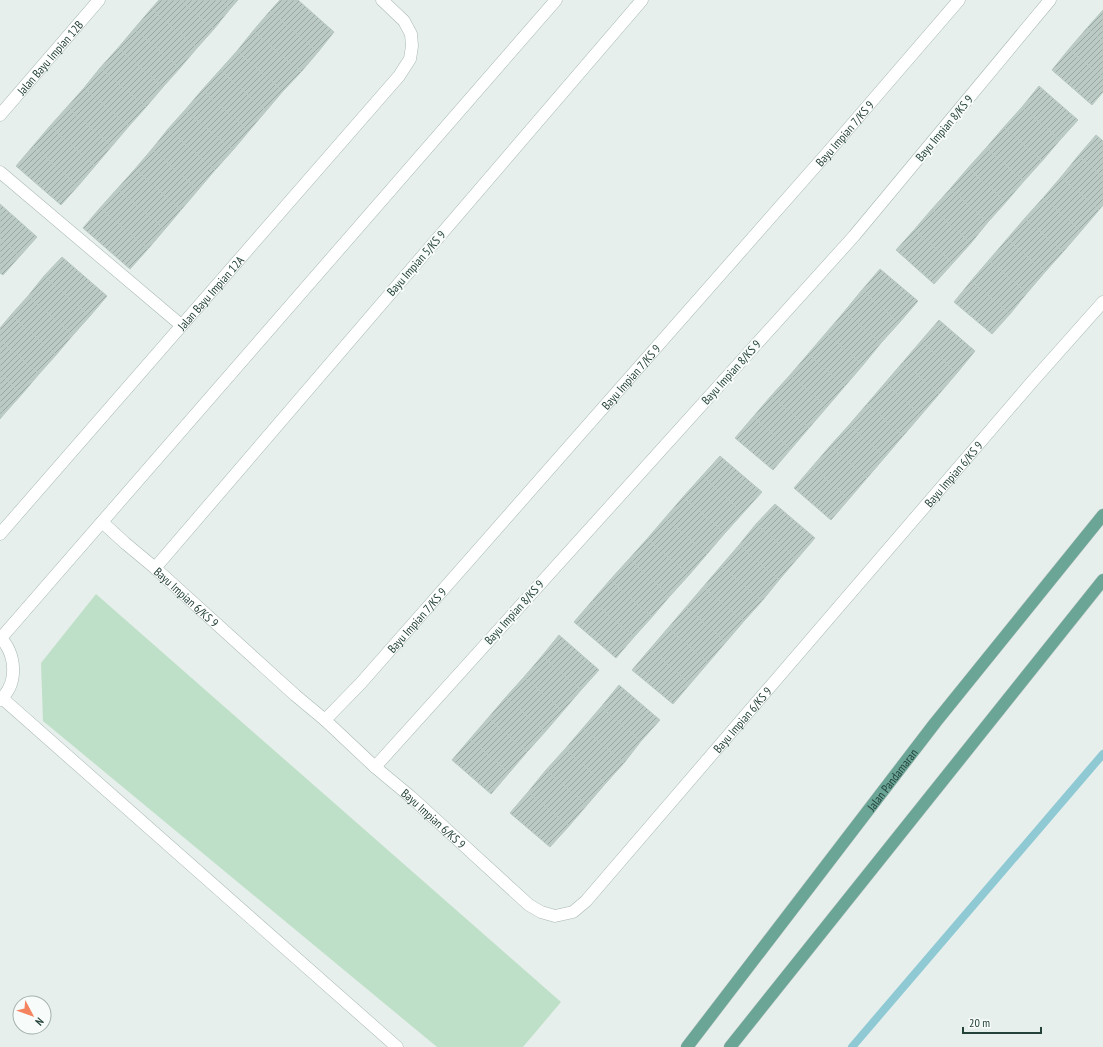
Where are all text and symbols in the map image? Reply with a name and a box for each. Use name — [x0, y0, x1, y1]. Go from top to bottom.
street label: Jalan Bayu Impian 12B — [13, 17, 86, 98]
street label: Bayu Impian 8/KS 9 — [912, 92, 976, 164]
street label: Bayu Impian 7/KS 9 — [812, 97, 877, 169]
street label: Bayu Impian 5/KS 9 — [384, 227, 448, 299]
street label: Jalan Bayu Impian 12A — [173, 252, 247, 334]
street label: Bayu Impian 8/KS 9 — [698, 337, 764, 407]
street label: Bayu Impian 7/KS 9 — [598, 341, 663, 412]
street label: Bayu Impian 6/KS 9 — [921, 438, 985, 510]
street label: Bayu Impian 6/KS 9 — [151, 564, 222, 630]
street label: Bayu Impian 8/KS 9 — [481, 577, 547, 647]
street label: Bayu Impian 7/KS 9 — [384, 584, 449, 656]
street label: Bayu Impian 6/KS 9 — [710, 684, 774, 755]
street label: Jalan Pandamaran — [863, 745, 920, 814]
street label: Bayu Impian 6/KS 9 — [399, 785, 469, 851]
north arrow — [12, 995, 52, 1035]
scale bar — [963, 1009, 1041, 1035]
text: N — [32, 1015, 47, 1028]
text: 20 m — [969, 1015, 990, 1030]

